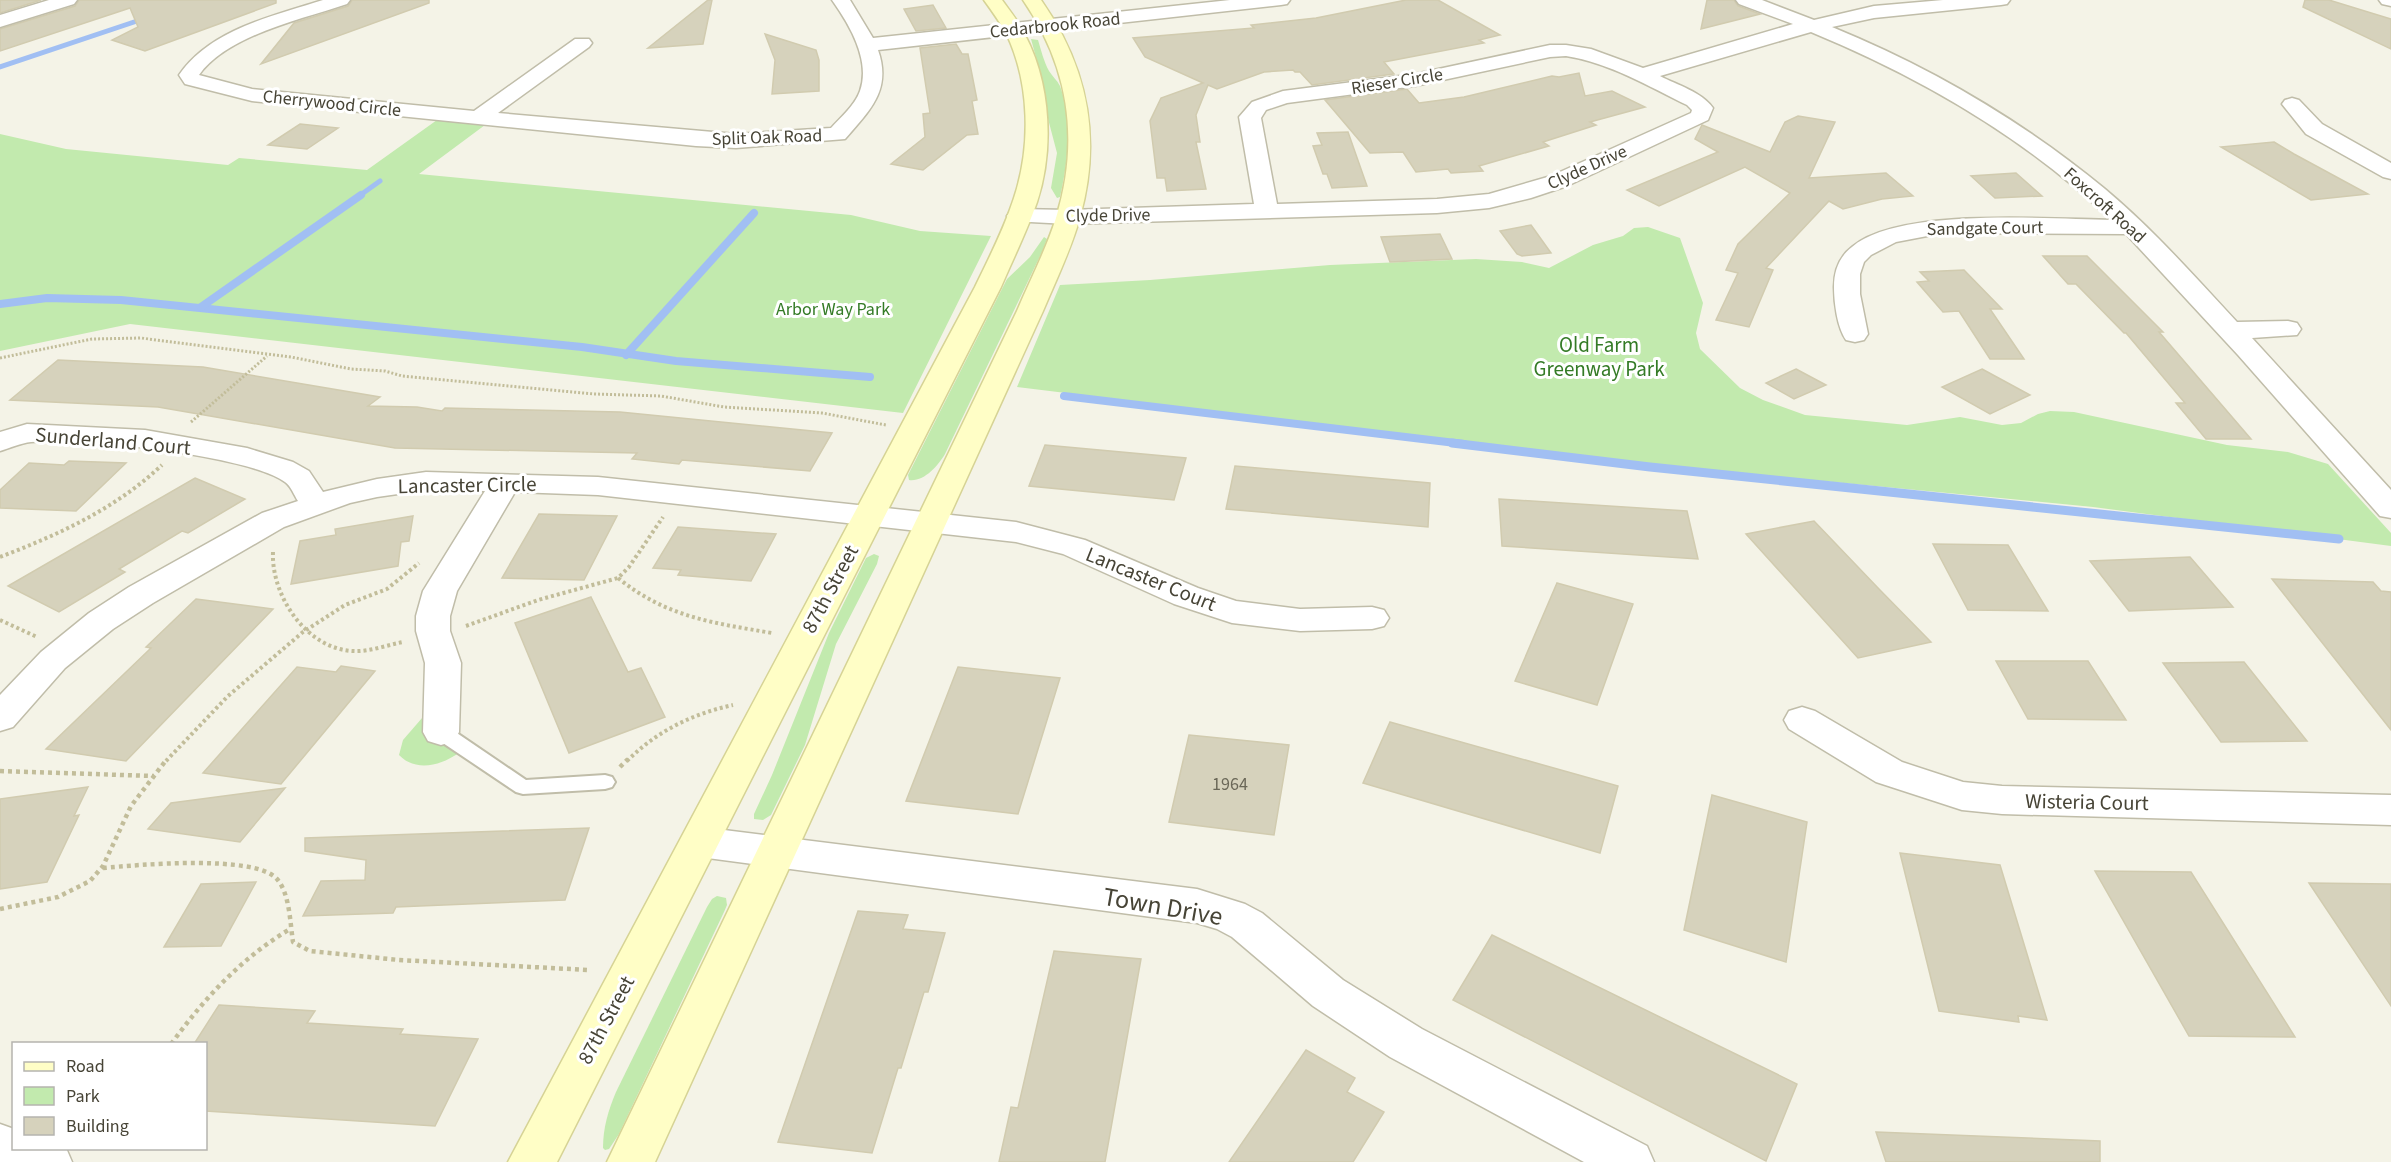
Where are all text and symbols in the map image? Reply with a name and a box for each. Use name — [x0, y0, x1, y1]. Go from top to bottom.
street label: Cedarbrook Road — [989, 6, 1122, 45]
street label: Rieser Circle — [1349, 62, 1445, 101]
street label: Cherrywood Circle — [262, 84, 402, 123]
street label: Split Oak Road — [711, 123, 823, 152]
street label: Clyde Drive — [1543, 139, 1631, 196]
street label: Foxcroft Road — [2058, 162, 2151, 249]
street label: Clyde Drive — [1065, 202, 1151, 229]
street label: Sandgate Court — [1926, 215, 2044, 242]
park label: Arbor Way Park — [776, 297, 890, 322]
park label: Old Farm Greenway Park — [1533, 330, 1665, 384]
street label: Sunderland Court — [34, 419, 192, 463]
street label: Lancaster Circle — [397, 469, 537, 501]
street label: 87th Street — [794, 539, 866, 639]
street label: Lancaster Court — [1081, 539, 1221, 619]
house number: 1964 — [1212, 772, 1248, 797]
street label: Wisteria Court — [2025, 786, 2149, 818]
street label: Town Drive — [1100, 878, 1226, 935]
street label: 87th Street — [570, 970, 642, 1070]
legend — [12, 1042, 207, 1150]
text: Road — [66, 1054, 105, 1079]
text: Park — [66, 1084, 100, 1109]
text: Building — [66, 1114, 129, 1139]

